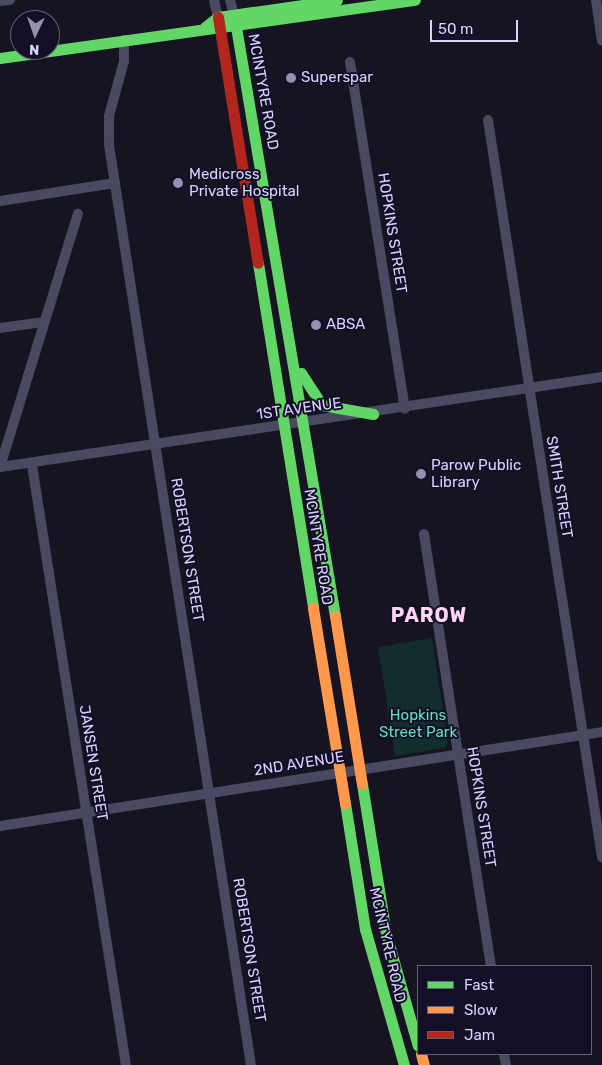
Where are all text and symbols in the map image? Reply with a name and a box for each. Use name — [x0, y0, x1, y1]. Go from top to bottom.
north arrow — [10, 10, 60, 60]
scale bar — [432, 10, 520, 42]
text: 50 m — [438, 20, 473, 38]
street label: MCINTYRE ROAD — [244, 33, 282, 151]
text: N — [29, 41, 40, 58]
place label: Superspar — [301, 69, 373, 87]
marker: Superspar — [285, 72, 297, 84]
place label: Medicross Private Hospital — [189, 165, 299, 200]
street label: HOPKINS STREET — [374, 172, 410, 294]
marker: Medicross Private Hospital — [171, 176, 185, 190]
place label: ABSA — [326, 316, 365, 334]
marker: ABSA — [310, 319, 322, 331]
street label: 1ST AVENUE — [255, 394, 343, 424]
street label: SMITH STREET — [542, 435, 576, 539]
place label: Parow Public Library — [431, 456, 522, 491]
marker: Parow Public Library — [415, 468, 427, 480]
street label: ROBERTSON STREET — [167, 477, 207, 623]
street label: MCINTYRE ROAD — [300, 488, 336, 606]
district label: PAROW — [390, 603, 468, 627]
street label: JANSEN STREET — [75, 704, 111, 822]
park label: Hopkins Street Park — [379, 706, 457, 741]
street label: HOPKINS STREET — [463, 746, 499, 868]
street label: 2ND AVENUE — [252, 748, 346, 780]
street label: ROBERTSON STREET — [229, 877, 269, 1023]
street label: MCINTYRE ROAD — [365, 886, 409, 1004]
legend — [417, 965, 592, 1055]
text: Fast — [464, 976, 494, 994]
text: Slow — [464, 1001, 497, 1019]
text: Jam — [464, 1026, 495, 1044]

